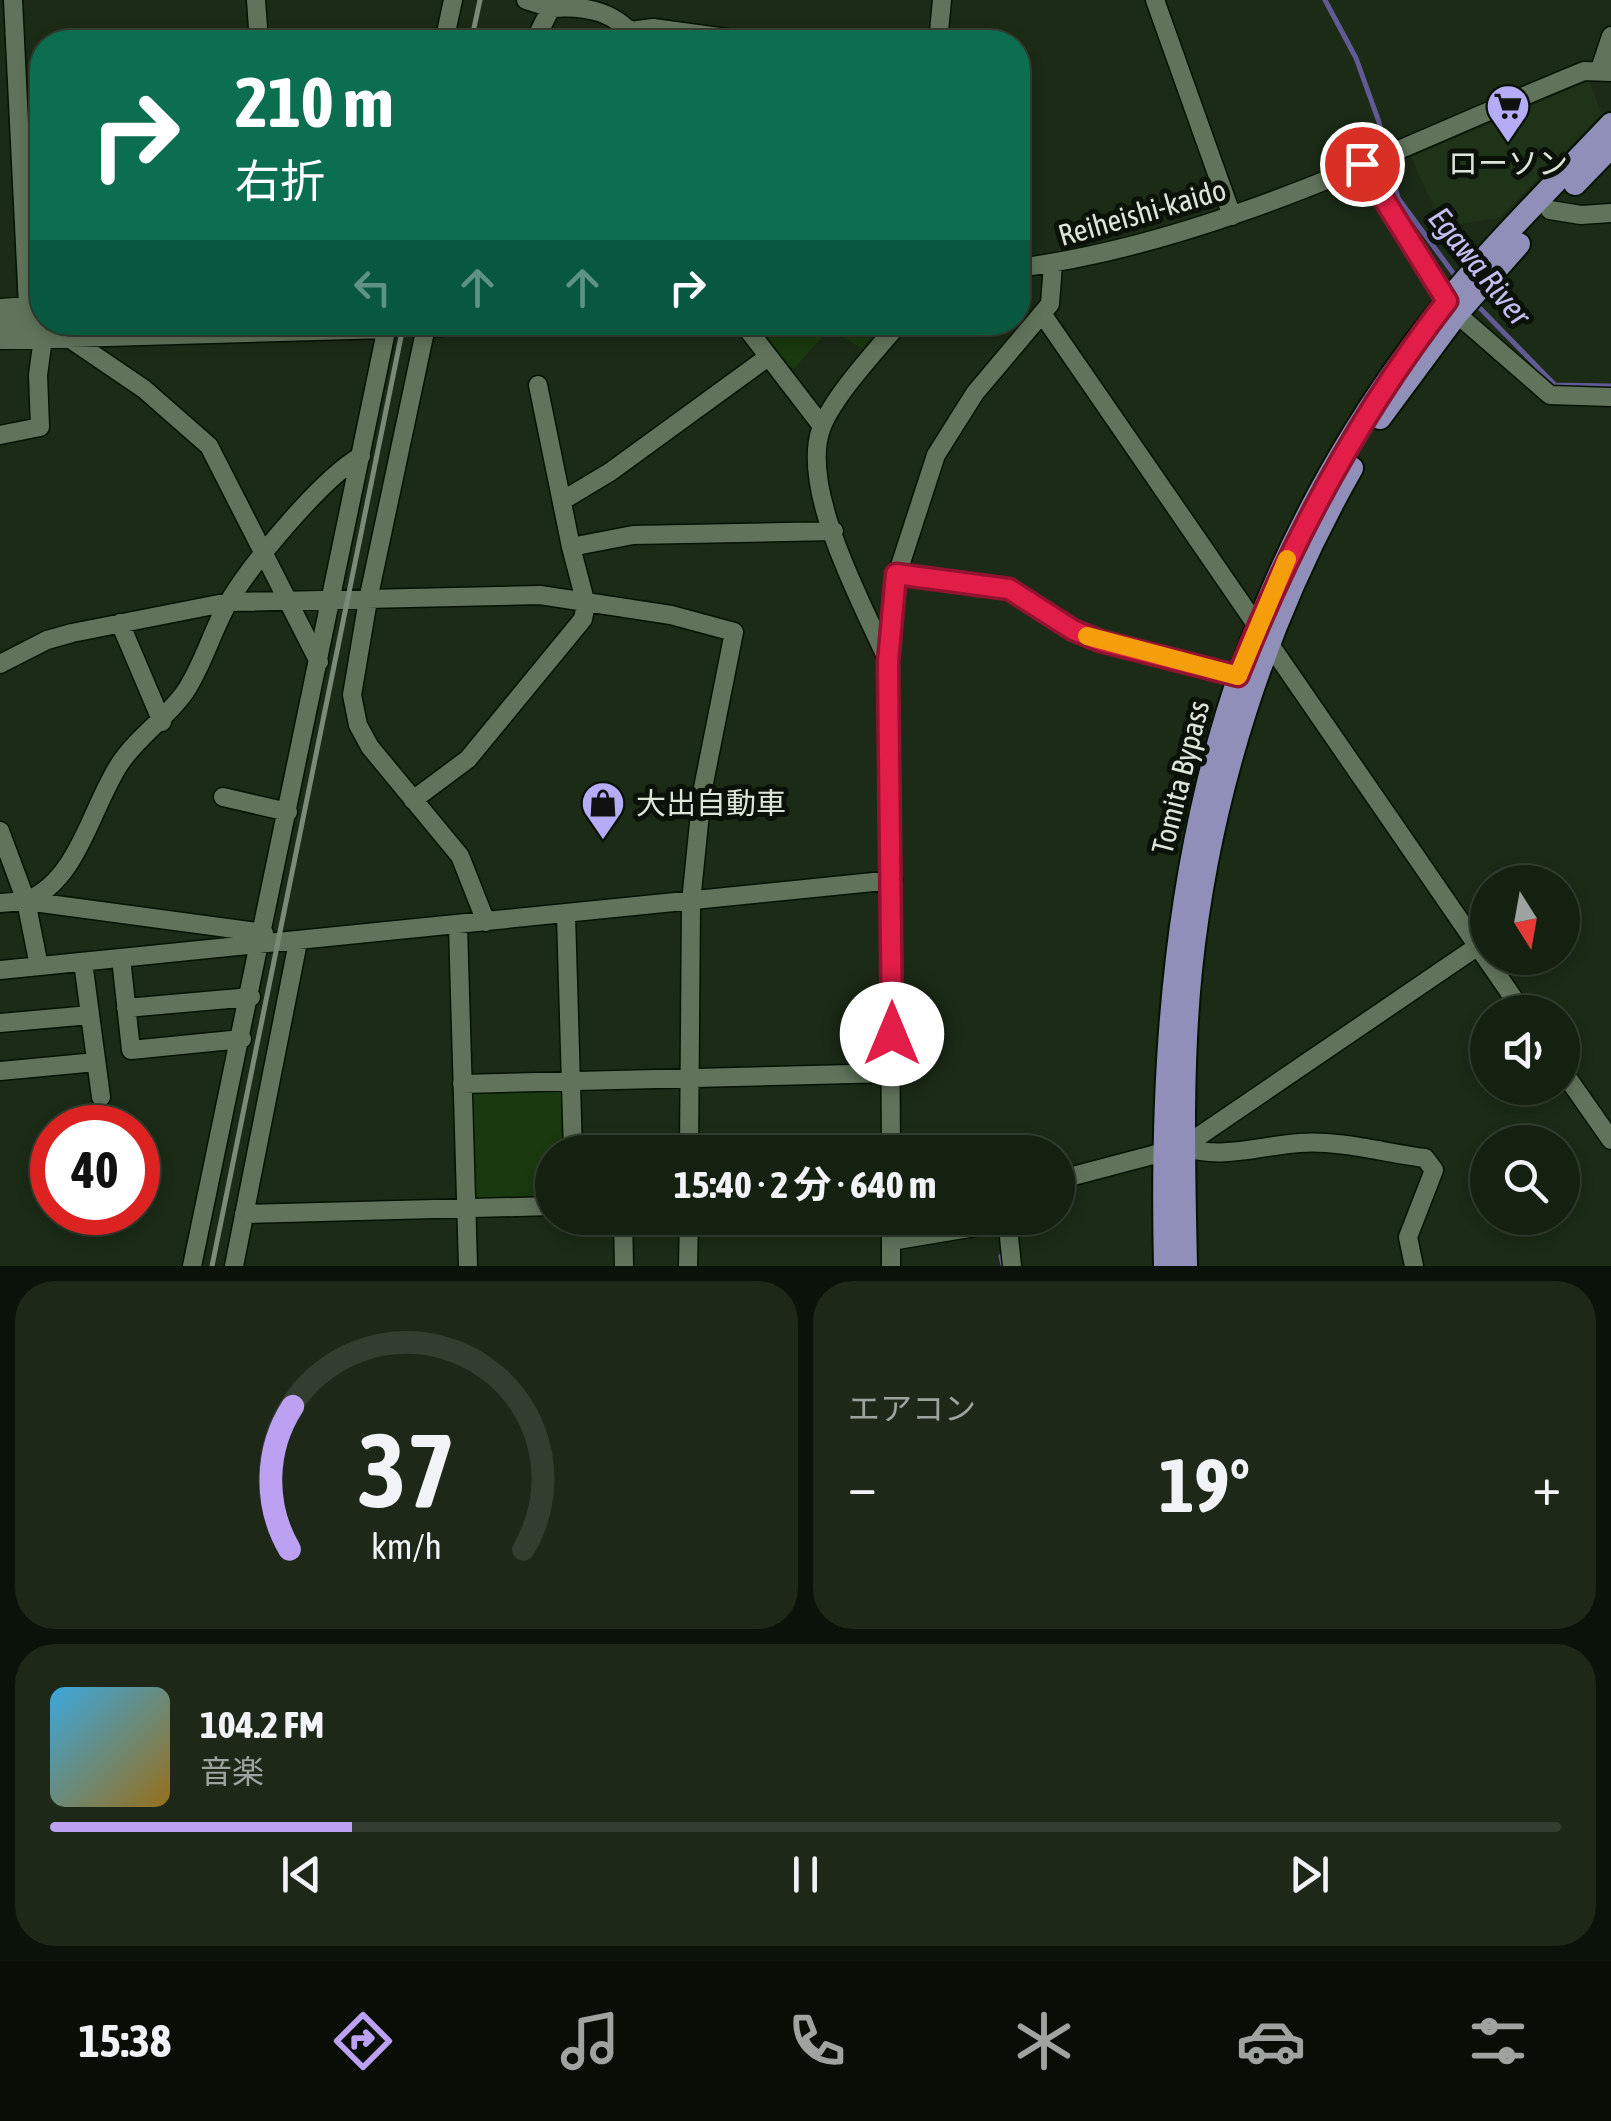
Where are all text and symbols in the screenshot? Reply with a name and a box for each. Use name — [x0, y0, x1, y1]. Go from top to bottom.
text: 210 m — [235, 62, 394, 142]
icon: right — [70, 70, 200, 200]
supermarket icon: ローソン — [1485, 83, 1531, 144]
pin — [1320, 122, 1405, 207]
icon: arrive — [1335, 137, 1390, 192]
place label: ローソン — [1448, 146, 1568, 180]
text: 右折 — [235, 155, 325, 207]
street label: Reiheishi-kaido — [1054, 172, 1230, 252]
water label: Egawa River — [1421, 199, 1540, 334]
icon: left — [345, 260, 400, 315]
icon: ahead — [450, 260, 505, 315]
icon: ahead — [555, 260, 610, 315]
icon: right — [660, 260, 715, 315]
street label: Tomita Bypass — [1145, 697, 1215, 857]
shop icon: 大出自動車 — [580, 780, 626, 841]
place label: 大出自動車 — [636, 786, 786, 820]
north arrow — [1470, 865, 1580, 975]
map controls — [1470, 865, 1580, 1235]
position arrow — [840, 982, 944, 1086]
button: sound — [1470, 995, 1580, 1105]
speed limit sign: 40 — [30, 1105, 160, 1235]
button: search — [1470, 1125, 1580, 1235]
text: 15:40 · 2 分 · 640 m — [674, 1163, 936, 1206]
text: エアコン — [848, 1390, 976, 1427]
text: 37 — [358, 1410, 455, 1529]
text: 19° — [1159, 1442, 1250, 1528]
text: − — [848, 1454, 877, 1517]
text: + — [1532, 1454, 1561, 1517]
text: km/h — [371, 1526, 442, 1567]
text: 104.2 FM — [200, 1703, 324, 1746]
text: 音楽 — [200, 1753, 264, 1790]
icon: previous — [274, 1847, 329, 1902]
icon: pause — [778, 1847, 833, 1902]
icon: next — [1282, 1847, 1337, 1902]
icon: directions — [328, 2006, 398, 2076]
icon: music — [555, 2006, 625, 2076]
icon: phone — [782, 2006, 852, 2076]
icon: climate — [1009, 2006, 1079, 2076]
icon: car — [1236, 2006, 1306, 2076]
icon: filters — [1463, 2006, 1533, 2076]
text: 15:38 — [78, 2015, 171, 2067]

